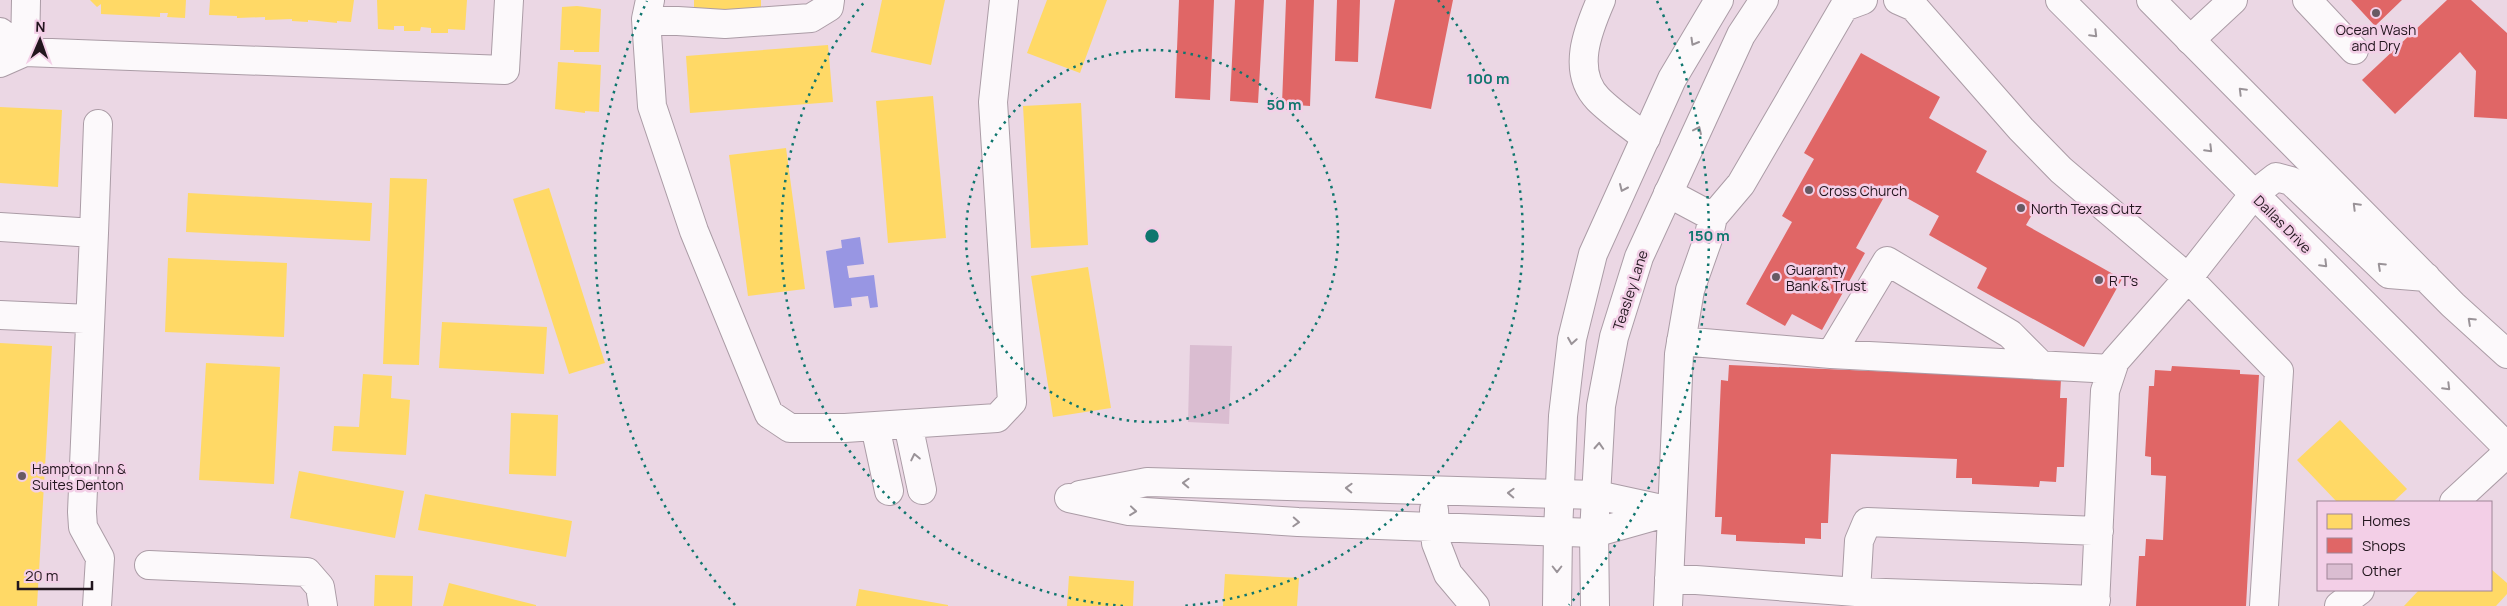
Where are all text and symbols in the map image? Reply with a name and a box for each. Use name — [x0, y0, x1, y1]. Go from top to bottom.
marker: Ocean Wash and Dry — [2370, 7, 2382, 19]
north arrow — [15, 15, 65, 65]
text: N — [35, 17, 46, 36]
place label: Ocean Wash and Dry — [2336, 20, 2416, 55]
one-way arrow — [2089, 29, 2098, 38]
one-way arrow — [1690, 36, 1700, 45]
text: 100 m — [1467, 68, 1509, 89]
one-way arrow — [2238, 88, 2247, 97]
text: 50 m — [1266, 94, 1302, 115]
one-way arrow — [1691, 126, 1701, 135]
one-way arrow — [2203, 144, 2212, 153]
place label: Cross Church — [1819, 181, 1907, 200]
one-way arrow — [1618, 183, 1629, 192]
marker: Cross Church — [1803, 184, 1815, 196]
street label: Dallas Drive — [2250, 191, 2316, 257]
place label: North Texas Cutz — [2031, 199, 2142, 218]
marker: North Texas Cutz — [2015, 202, 2027, 214]
one-way arrow — [2353, 203, 2362, 212]
text: 150 m — [1688, 225, 1730, 246]
centre of rings — [1143, 227, 1161, 245]
street label: Teasley Lane — [1608, 247, 1652, 333]
one-way arrow — [2318, 258, 2327, 267]
place label: Guaranty Bank & Trust — [1786, 260, 1867, 295]
one-way arrow — [2377, 263, 2386, 272]
marker: Guaranty Bank & Trust — [1770, 271, 1782, 283]
place label: R T's — [2109, 271, 2138, 290]
marker: R T's — [2093, 274, 2105, 286]
one-way arrow — [2468, 318, 2477, 327]
one-way arrow — [1568, 337, 1578, 346]
one-way arrow — [2441, 381, 2450, 390]
one-way arrow — [1594, 442, 1605, 450]
one-way arrow — [910, 452, 921, 461]
place label: Hampton Inn & Suites Denton — [32, 459, 126, 494]
marker: Hampton Inn & Suites Denton — [16, 470, 28, 482]
one-way arrow — [1182, 478, 1190, 488]
one-way arrow — [1345, 483, 1352, 493]
one-way arrow — [1507, 488, 1514, 498]
legend — [2317, 501, 2492, 591]
one-way arrow — [1130, 505, 1138, 516]
text: Homes — [2362, 510, 2411, 531]
one-way arrow — [1292, 516, 1300, 527]
text: Shops — [2362, 535, 2406, 556]
scale bar — [18, 558, 91, 590]
text: Other — [2362, 560, 2403, 581]
text: 20 m — [25, 565, 58, 586]
one-way arrow — [1552, 566, 1562, 573]

